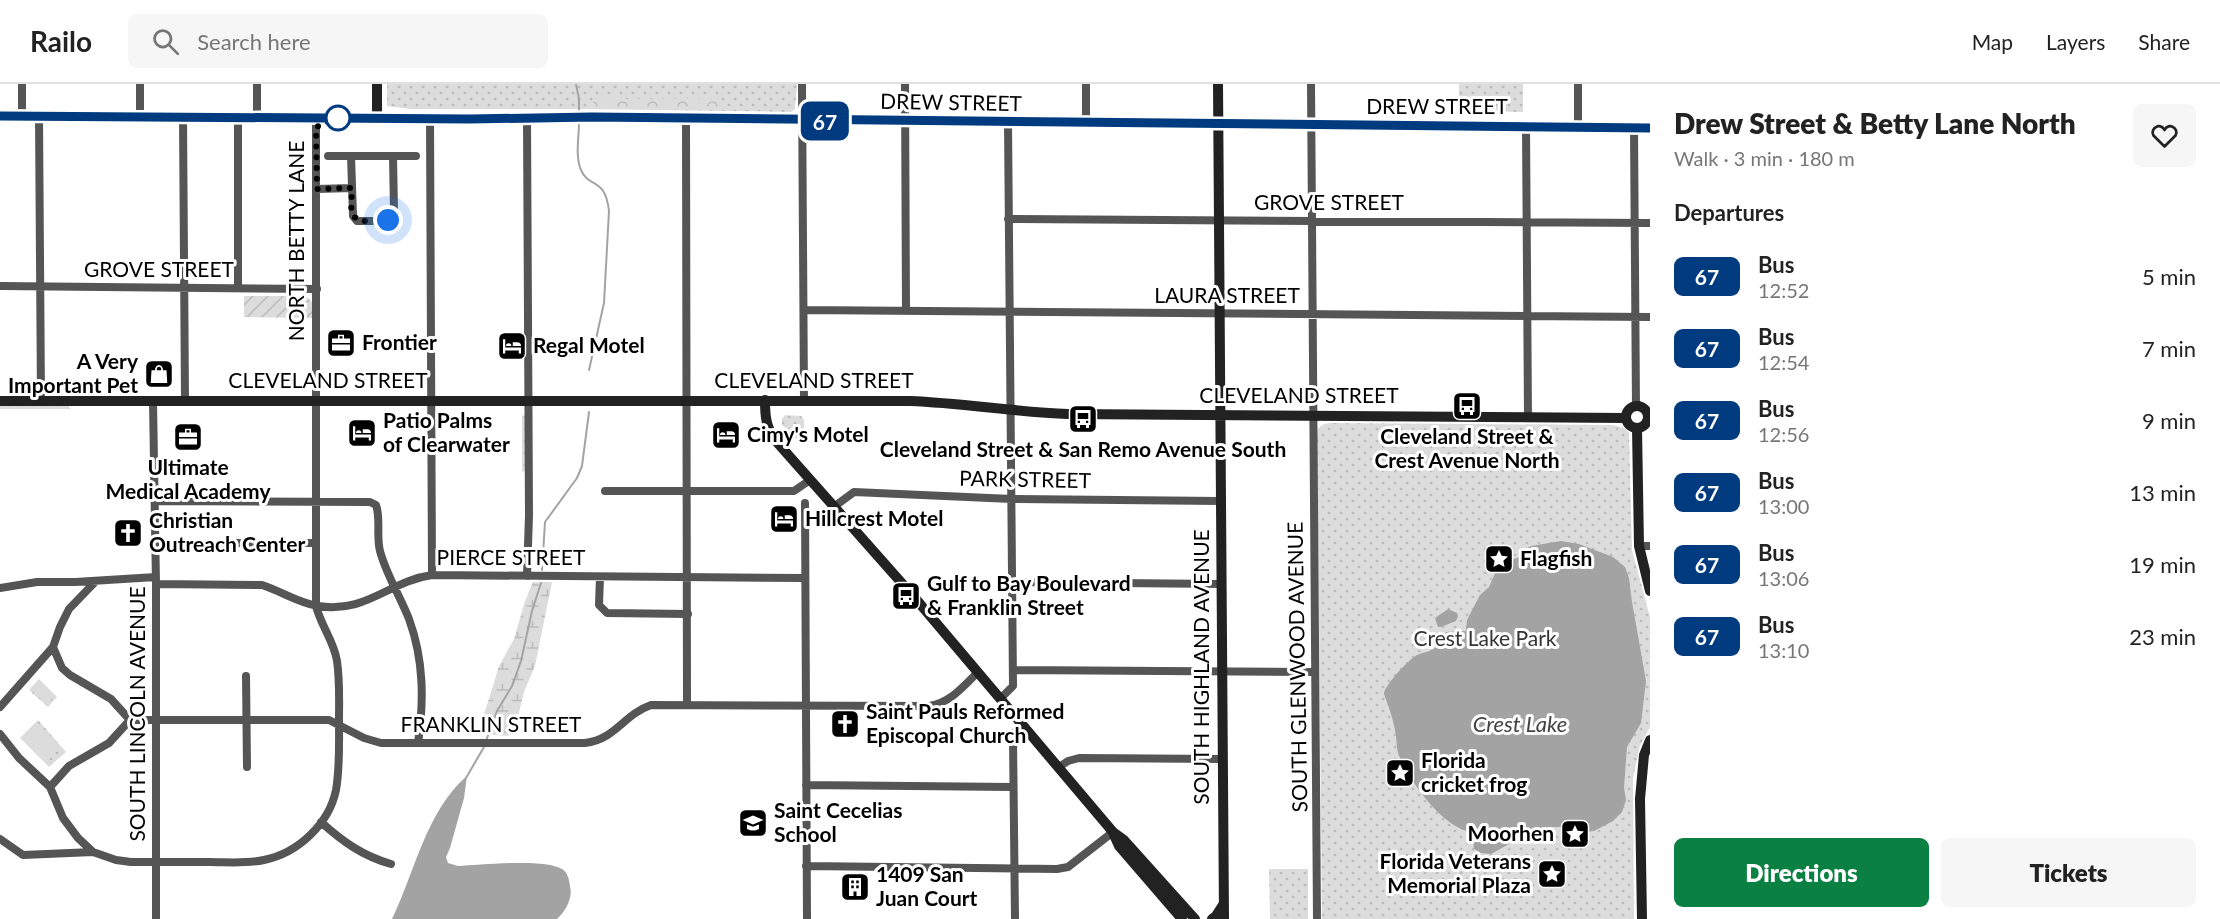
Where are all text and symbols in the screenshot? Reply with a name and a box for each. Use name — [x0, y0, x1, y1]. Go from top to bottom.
search box — [128, 14, 548, 68]
text: Railo — [30, 24, 92, 58]
icon: search — [149, 25, 182, 58]
text: Search here — [197, 28, 311, 55]
text: Map — [1972, 29, 2013, 54]
text: Layers — [2046, 29, 2105, 54]
text: Share — [2138, 29, 2190, 54]
street label: DREW STREET — [880, 88, 1023, 115]
street label: DREW STREET — [1366, 93, 1508, 118]
line badge: 67 — [798, 102, 852, 141]
button: heart — [2133, 104, 2196, 167]
unlabelled marker — [325, 105, 351, 131]
text: Drew Street & Betty Lane North — [1674, 106, 2076, 140]
text: 67 — [813, 109, 837, 134]
street label: NORTH BETTY LANE — [283, 141, 308, 341]
text: Walk · 3 min · 180 m — [1674, 146, 1855, 170]
street label: GROVE STREET — [1254, 189, 1405, 214]
text: Departures — [1674, 199, 1784, 226]
your location — [373, 205, 403, 235]
text: Bus — [1758, 251, 1794, 278]
street label: GROVE STREET — [84, 256, 235, 281]
text: 5 min — [2142, 263, 2196, 290]
text: 67 — [1695, 264, 1719, 289]
text: 12:52 — [1758, 278, 1809, 302]
street label: LAURA STREET — [1154, 282, 1300, 307]
text: Bus — [1758, 323, 1794, 350]
office icon: Frontier — [325, 327, 357, 359]
place label: Frontier — [362, 329, 437, 354]
hotel icon: Regal Motel — [496, 330, 528, 362]
place label: Regal Motel — [533, 332, 645, 357]
text: 7 min — [2142, 335, 2196, 362]
text: 67 — [1695, 336, 1719, 361]
place label: A Very Important Pet — [8, 348, 139, 397]
text: 12:54 — [1758, 350, 1809, 374]
shop icon: A Very Important Pet — [143, 358, 175, 390]
street label: CLEVELAND STREET — [228, 367, 428, 392]
street label: CLEVELAND STREET — [714, 367, 914, 392]
street label: CLEVELAND STREET — [1199, 382, 1399, 407]
bus stop icon: Cleveland Street & Crest Avenue North — [1451, 390, 1483, 422]
text: Bus — [1758, 395, 1794, 422]
bus stop icon: Cleveland Street & San Remo Avenue South — [1067, 403, 1099, 435]
place label: Patio Palms of Clearwater — [383, 407, 510, 456]
text: 9 min — [2142, 407, 2196, 434]
text: 67 — [1695, 408, 1719, 433]
hotel icon: Patio Palms of Clearwater — [346, 417, 378, 449]
hotel icon: Cimy's Motel — [710, 419, 742, 451]
office icon: Ultimate Medical Academy — [172, 421, 204, 453]
place label: Cimy's Motel — [747, 421, 869, 446]
text: 12:56 — [1758, 422, 1809, 446]
place label: Cleveland Street & Crest Avenue North — [1374, 423, 1560, 472]
place label: Cleveland Street & San Remo Avenue South — [880, 436, 1286, 461]
place label: Ultimate Medical Academy — [106, 454, 271, 503]
street label: PARK STREET — [959, 465, 1092, 492]
text: Bus — [1758, 467, 1794, 494]
text: 13 min — [2129, 479, 2196, 506]
text: 67 — [1695, 480, 1719, 505]
text: 13:00 — [1758, 494, 1809, 518]
hotel icon: Hillcrest Motel — [768, 503, 800, 535]
place label: Hillcrest Motel — [805, 505, 943, 530]
place label: Christian Outreach Center — [149, 507, 305, 556]
church icon: Christian Outreach Center — [112, 517, 144, 549]
street label: SOUTH GLENWOOD AVENUE — [1281, 522, 1312, 813]
street label: SOUTH HIGHLAND AVENUE — [1188, 529, 1213, 805]
text: Bus — [1758, 539, 1794, 566]
place icon: Flagfish — [1483, 543, 1515, 575]
street label: PIERCE STREET — [437, 544, 586, 569]
place label: Flagfish — [1520, 545, 1592, 570]
text: 19 min — [2129, 551, 2196, 578]
text: 67 — [1695, 552, 1719, 577]
text: 13:06 — [1758, 566, 1809, 590]
place label: Gulf to Bay Boulevard & Franklin Street — [927, 570, 1131, 619]
bus stop icon: Gulf to Bay Boulevard & Franklin Street — [890, 580, 922, 612]
street label: SOUTH LINCOLN AVENUE — [124, 586, 149, 842]
text: Bus — [1758, 611, 1794, 638]
text: 23 min — [2129, 623, 2196, 650]
text: 67 — [1695, 624, 1719, 649]
park label: Crest Lake Park — [1413, 625, 1557, 650]
text: 13:10 — [1758, 638, 1809, 662]
place label: Saint Pauls Reformed Episcopal Church — [866, 698, 1064, 747]
church icon: Saint Pauls Reformed Episcopal Church — [829, 708, 861, 740]
water label: Crest Lake — [1473, 710, 1567, 737]
street label: FRANKLIN STREET — [401, 711, 582, 736]
place label: Florida cricket frog — [1421, 747, 1527, 796]
place icon: Florida cricket frog — [1384, 757, 1416, 789]
place label: Saint Cecelias School — [774, 797, 902, 846]
school or university icon: Saint Cecelias School — [737, 807, 769, 839]
place icon: Moorhen — [1559, 818, 1591, 850]
place label: Moorhen — [1468, 820, 1554, 845]
button: Directions — [1674, 838, 1929, 907]
button: Tickets — [1941, 838, 2196, 907]
place label: Florida Veterans Memorial Plaza — [1380, 848, 1531, 897]
place icon: Florida Veterans Memorial Plaza — [1536, 858, 1568, 890]
place label: 1409 San Juan Court — [876, 861, 978, 910]
building icon: 1409 San Juan Court — [839, 871, 871, 903]

